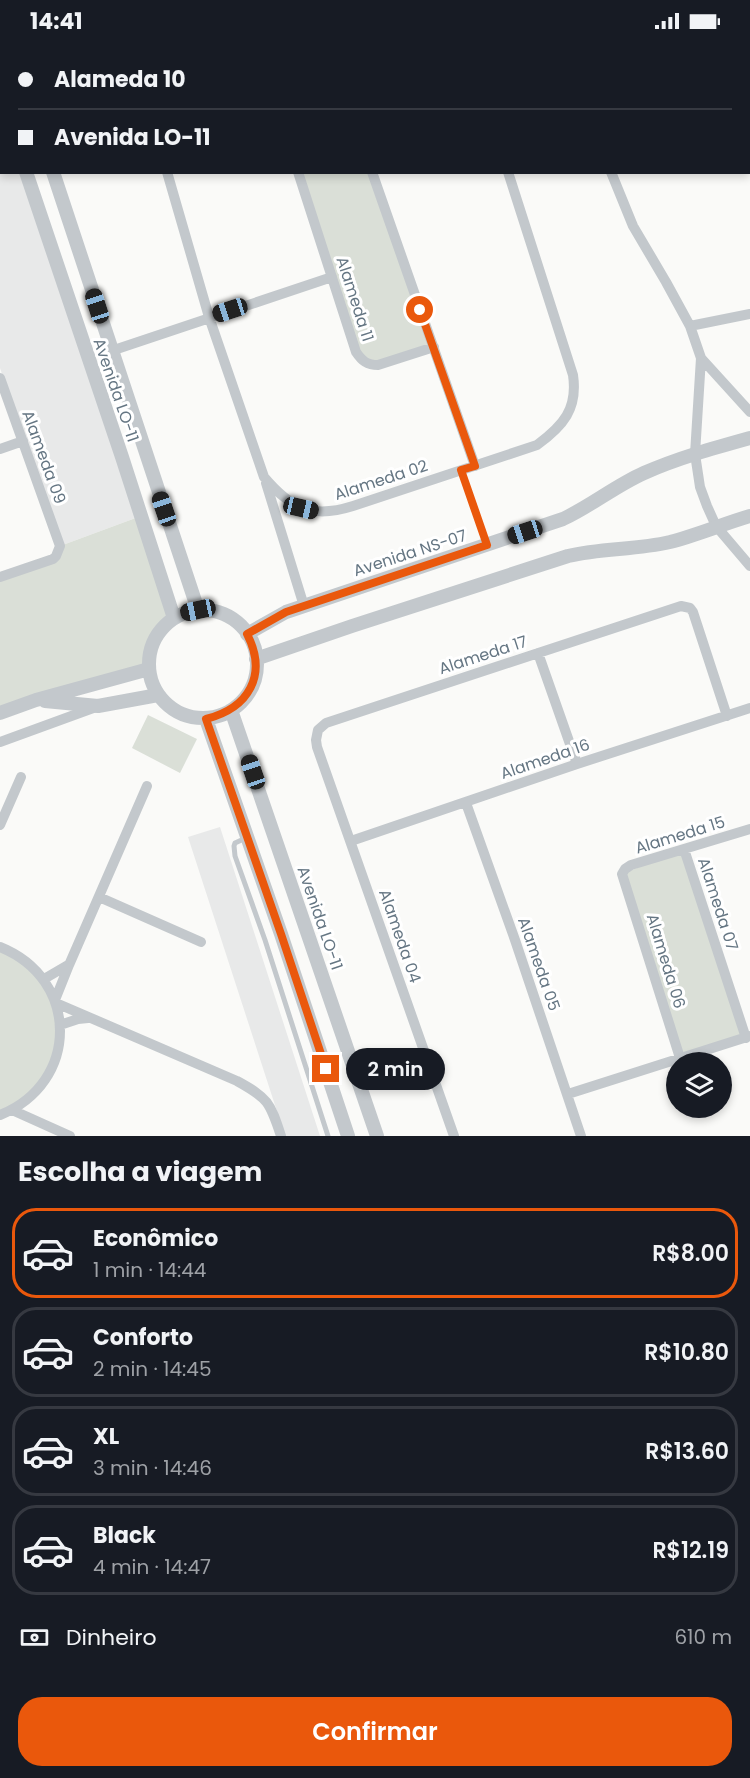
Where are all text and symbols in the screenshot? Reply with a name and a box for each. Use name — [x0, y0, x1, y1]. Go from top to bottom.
text: 14:41 — [30, 6, 83, 37]
text: Alameda 10 — [54, 64, 186, 95]
text: Avenida LO-11 — [54, 122, 211, 153]
street label: Alameda 11 — [330, 254, 380, 344]
car — [83, 286, 111, 326]
car — [210, 296, 250, 324]
route start — [406, 296, 433, 323]
street label: Avenida LO-11 — [87, 335, 145, 445]
street label: Alameda 09 — [16, 407, 72, 507]
street label: Alameda 02 — [331, 454, 431, 506]
car — [150, 489, 178, 529]
car — [281, 495, 321, 521]
car — [505, 518, 545, 546]
street label: Avenida NS-07 — [350, 524, 470, 582]
car — [179, 597, 217, 623]
street label: Alameda 17 — [436, 630, 530, 680]
street label: Alameda 16 — [497, 733, 593, 785]
car — [239, 752, 267, 792]
street label: Alameda 15 — [632, 810, 728, 860]
street label: Alameda 07 — [692, 854, 744, 954]
street label: Avenida LO-11 — [291, 863, 349, 973]
street label: Alameda 04 — [373, 886, 427, 986]
street label: Alameda 06 — [641, 911, 691, 1011]
street label: Alameda 05 — [512, 914, 566, 1014]
callout: 2 min — [347, 1048, 446, 1090]
map controls — [666, 1052, 732, 1118]
button: layers — [666, 1052, 732, 1118]
route end — [312, 1055, 339, 1082]
text: 2 min — [368, 1055, 423, 1083]
text: Escolha a viagem — [18, 1153, 262, 1190]
text: Econômico — [93, 1223, 218, 1254]
icon: car — [21, 1226, 75, 1280]
text: R$8.00 — [652, 1238, 729, 1269]
text: 1 min · 14:44 — [93, 1256, 206, 1284]
text: Conforto — [93, 1322, 193, 1353]
icon: car — [21, 1325, 75, 1379]
text: R$10.80 — [644, 1337, 729, 1368]
text: 2 min · 14:45 — [93, 1355, 211, 1383]
text: XL — [93, 1421, 119, 1452]
icon: car — [21, 1424, 75, 1478]
text: R$13.60 — [645, 1436, 729, 1467]
text: 3 min · 14:46 — [93, 1454, 212, 1482]
text: Black — [93, 1520, 156, 1551]
icon: car — [21, 1523, 75, 1577]
text: R$12.19 — [652, 1535, 729, 1566]
text: 4 min · 14:47 — [93, 1553, 211, 1581]
icon: cash — [18, 1621, 51, 1654]
text: Dinheiro — [66, 1622, 156, 1653]
text: 610 m — [674, 1623, 732, 1651]
button: Confirmar — [18, 1697, 732, 1766]

